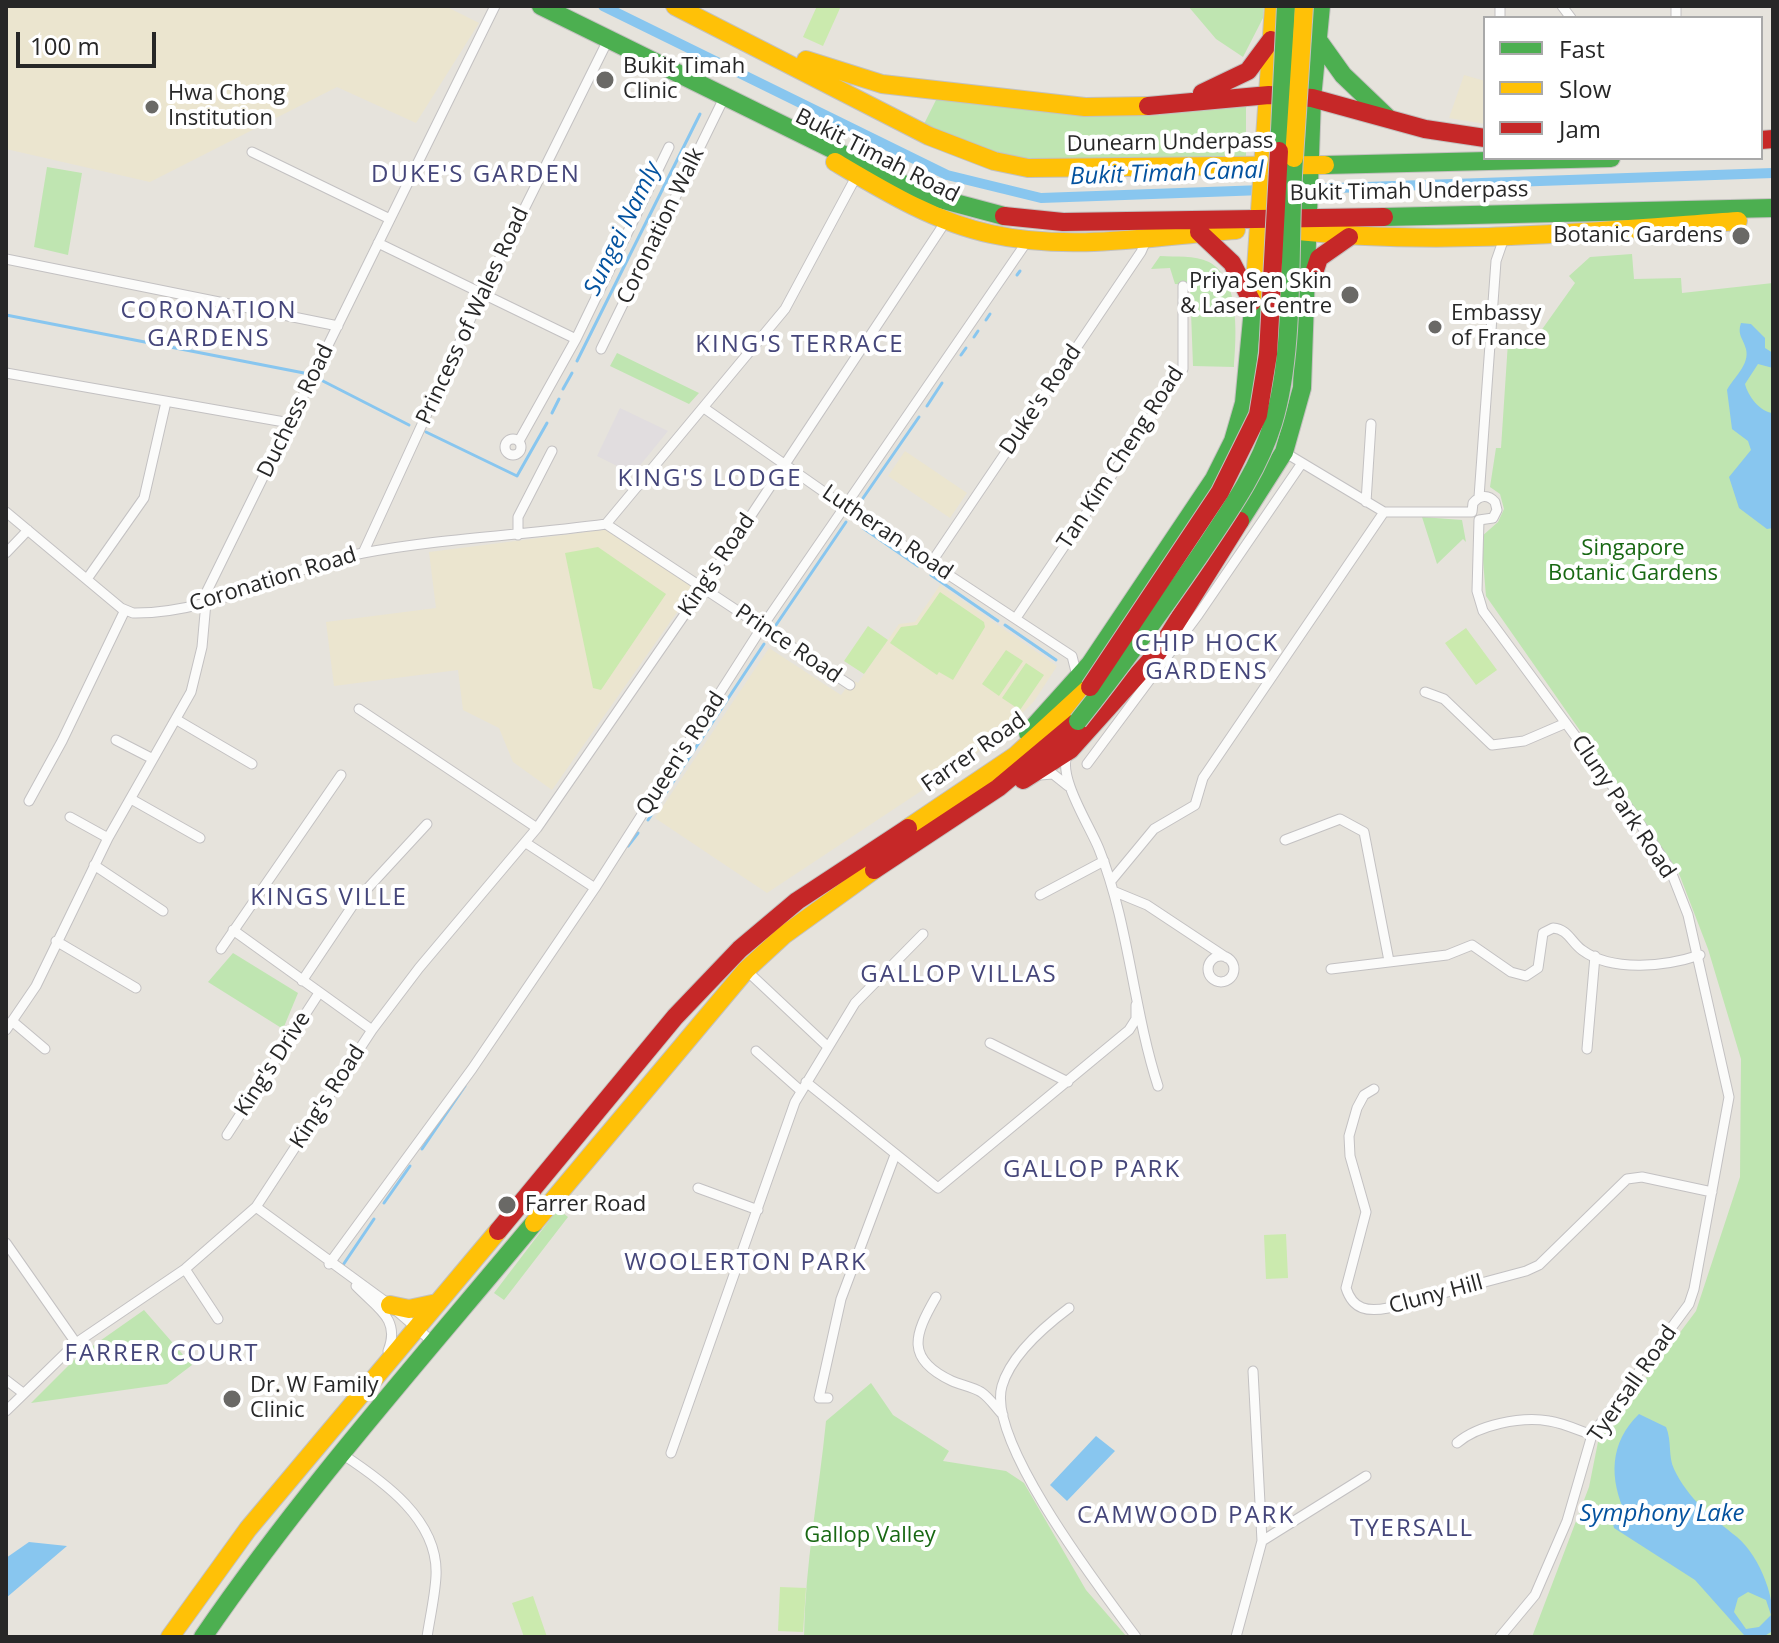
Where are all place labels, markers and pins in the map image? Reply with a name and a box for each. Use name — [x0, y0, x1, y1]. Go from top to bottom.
place label: Bukit Timah Clinic — [623, 54, 745, 106]
marker: Bukit Timah Clinic — [594, 69, 616, 91]
place label: Hwa Chong Institution — [168, 81, 285, 132]
marker: Hwa Chong Institution — [143, 98, 161, 116]
place label: Botanic Gardens — [1553, 223, 1723, 249]
marker: Botanic Gardens — [1730, 225, 1752, 247]
place label: Priya Sen Skin & Laser Centre — [1180, 269, 1332, 320]
marker: Priya Sen Skin & Laser Centre — [1339, 284, 1361, 306]
place label: Embassy of France — [1451, 301, 1546, 352]
marker: Embassy of France — [1426, 318, 1444, 336]
place label: Farrer Road — [525, 1192, 646, 1218]
marker: Farrer Road — [496, 1194, 518, 1216]
place label: Dr. W Family Clinic — [250, 1373, 379, 1424]
marker: Dr. W Family Clinic — [221, 1388, 243, 1410]

